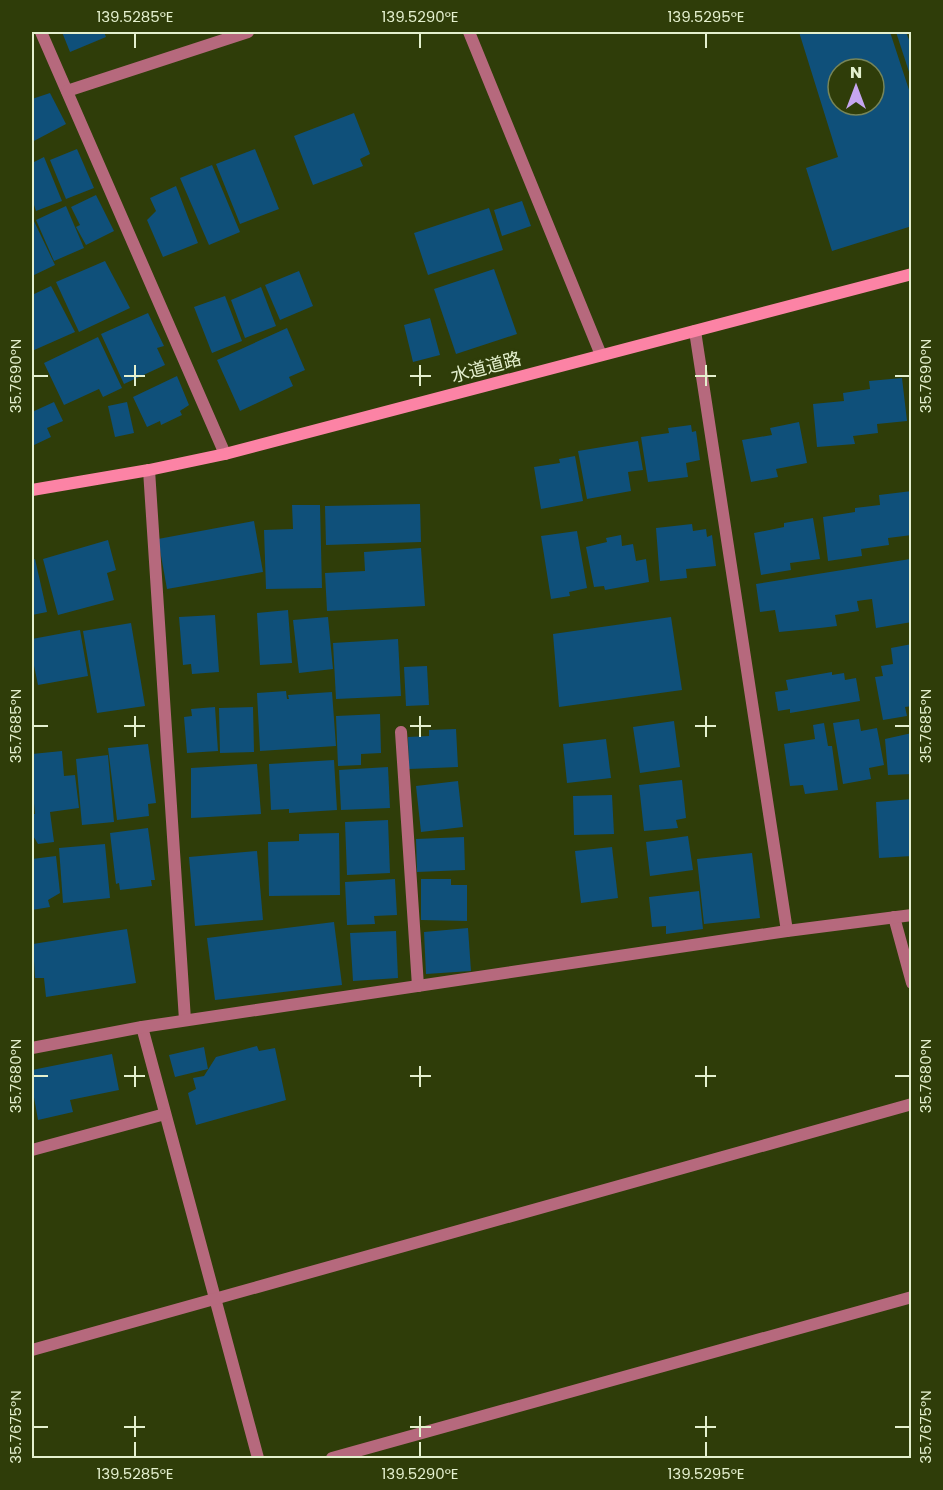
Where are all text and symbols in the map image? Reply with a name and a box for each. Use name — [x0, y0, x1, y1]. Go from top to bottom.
text: 139.5285°E — [96, 6, 174, 27]
text: 139.5290°E — [382, 6, 459, 27]
text: 139.5295°E — [668, 6, 745, 27]
north arrow — [826, 57, 886, 117]
text: N — [850, 61, 862, 84]
text: 35.7690°N — [5, 339, 26, 413]
text: 35.7690°N — [915, 339, 936, 413]
street label: 水道道路 — [448, 346, 524, 388]
text: 35.7685°N — [5, 689, 26, 763]
text: 35.7685°N — [915, 689, 936, 763]
text: 35.7680°N — [5, 1039, 26, 1113]
text: 35.7680°N — [915, 1039, 936, 1113]
text: 35.7675°N — [5, 1390, 26, 1464]
text: 35.7675°N — [915, 1390, 936, 1464]
text: 139.5285°E — [96, 1463, 174, 1484]
text: 139.5290°E — [382, 1463, 459, 1484]
text: 139.5295°E — [668, 1463, 745, 1484]

